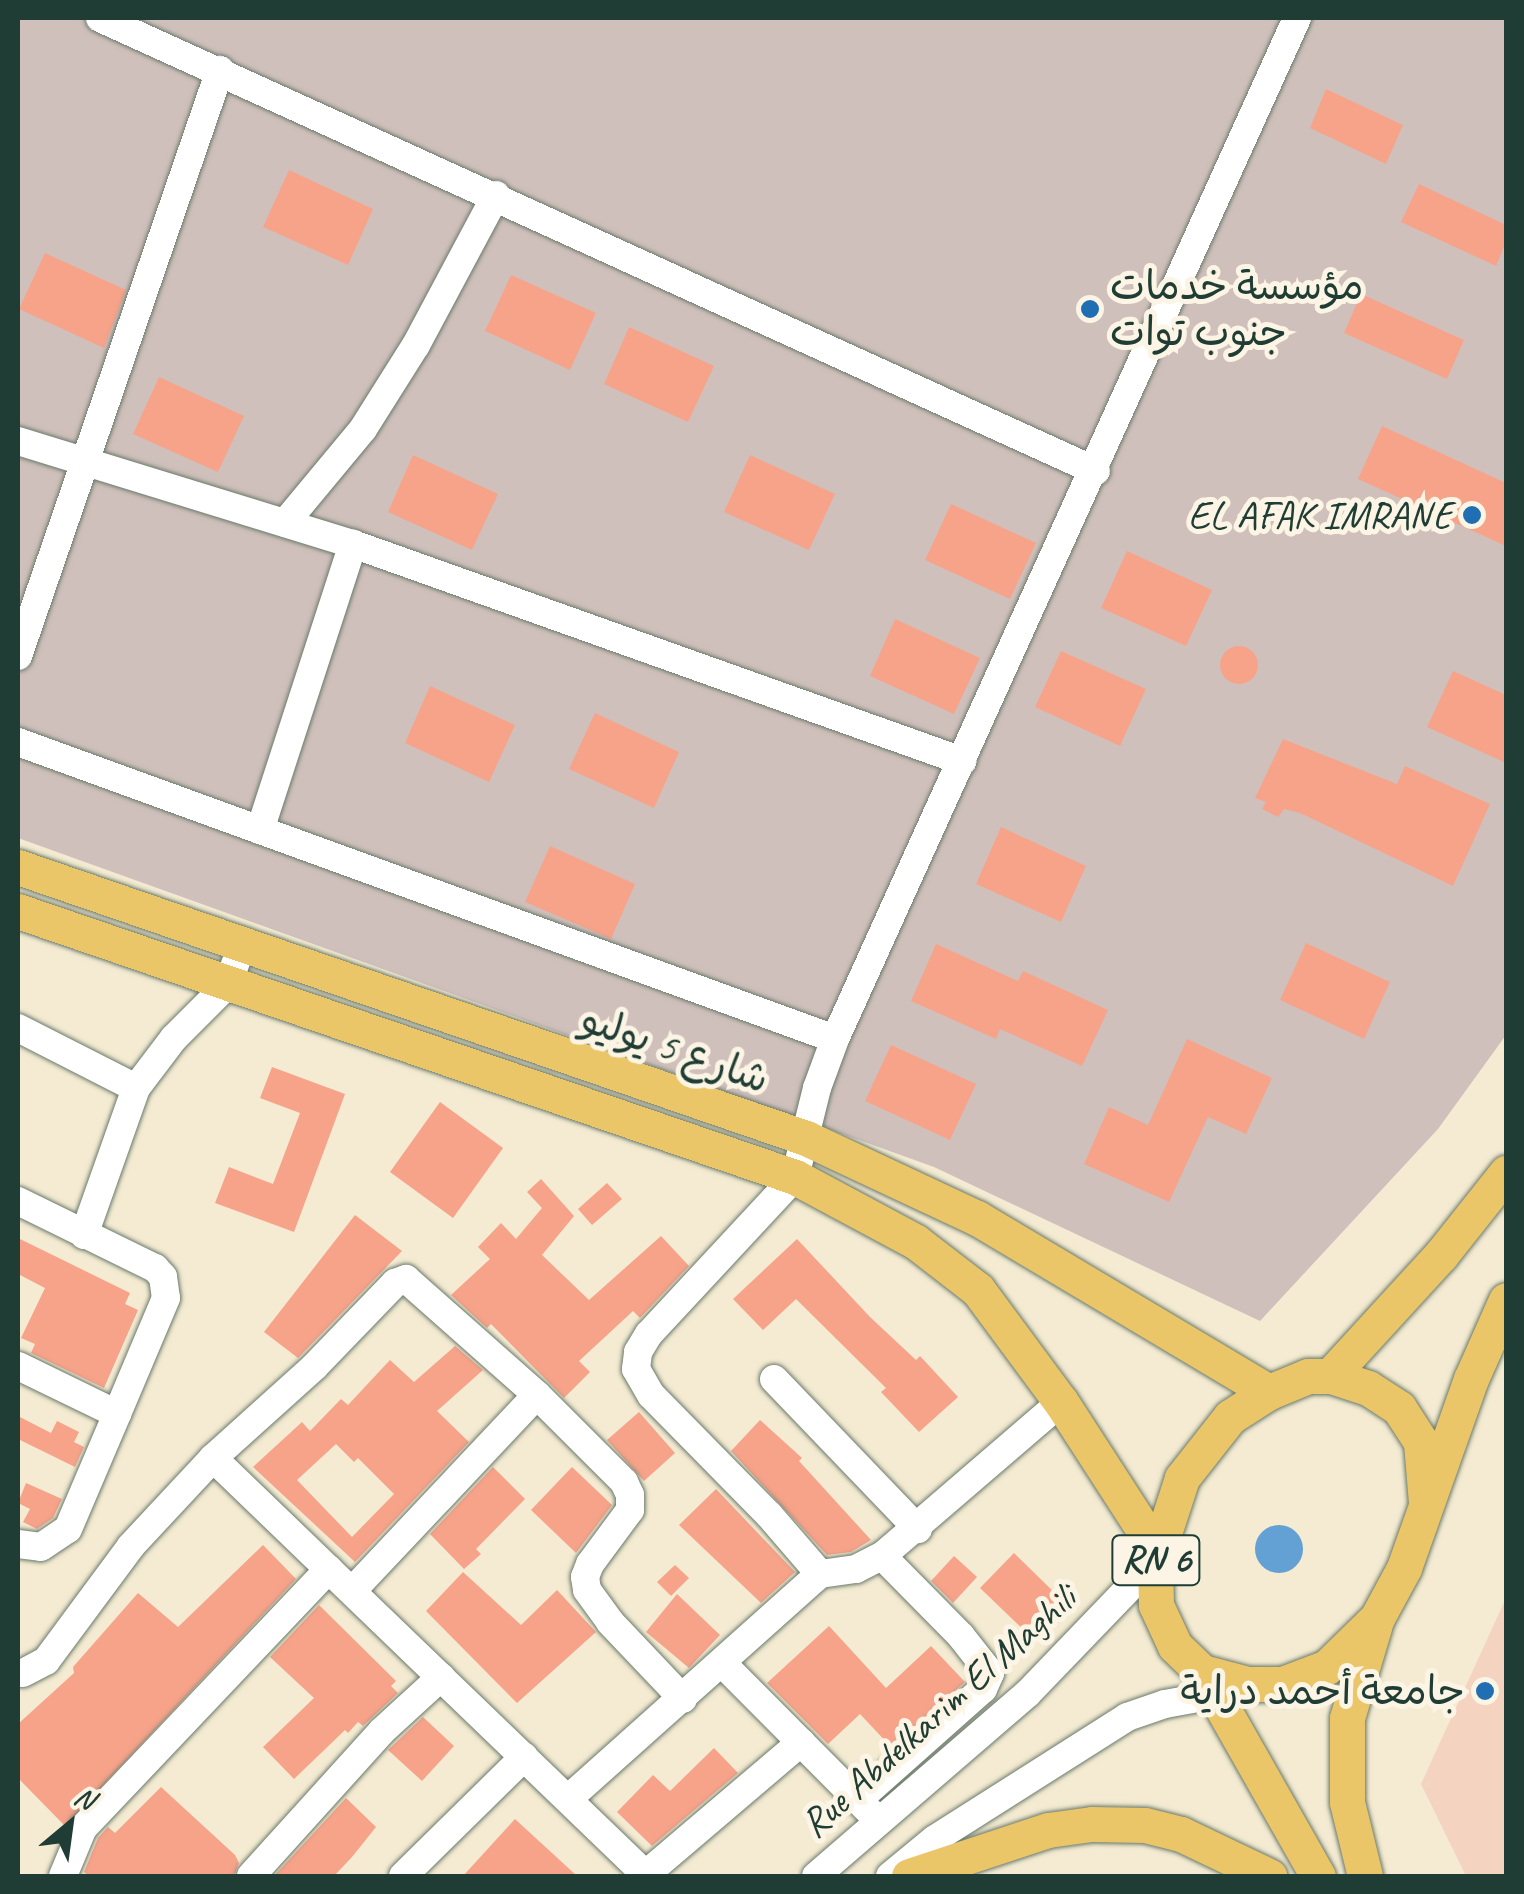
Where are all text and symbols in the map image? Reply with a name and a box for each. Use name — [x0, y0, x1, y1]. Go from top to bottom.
place label: مؤسسة خدمات جنوب توات — [1110, 262, 1364, 356]
marker: مؤسسة خدمات جنوب توات — [1079, 298, 1101, 320]
place label: EL AFAK IMRANE — [1189, 491, 1452, 539]
marker: EL AFAK IMRANE — [1461, 504, 1483, 526]
street label: شارع 5 يوليو — [575, 995, 775, 1103]
road number: RN 6 — [1111, 1527, 1201, 1593]
street label: Rue Abdelkarim El Maghili — [791, 1575, 1085, 1847]
place label: جامعة أحمد دراية — [1180, 1667, 1465, 1715]
marker: جامعة أحمد دراية — [1474, 1680, 1496, 1702]
north arrow — [20, 1774, 120, 1874]
text: N — [69, 1778, 101, 1817]

